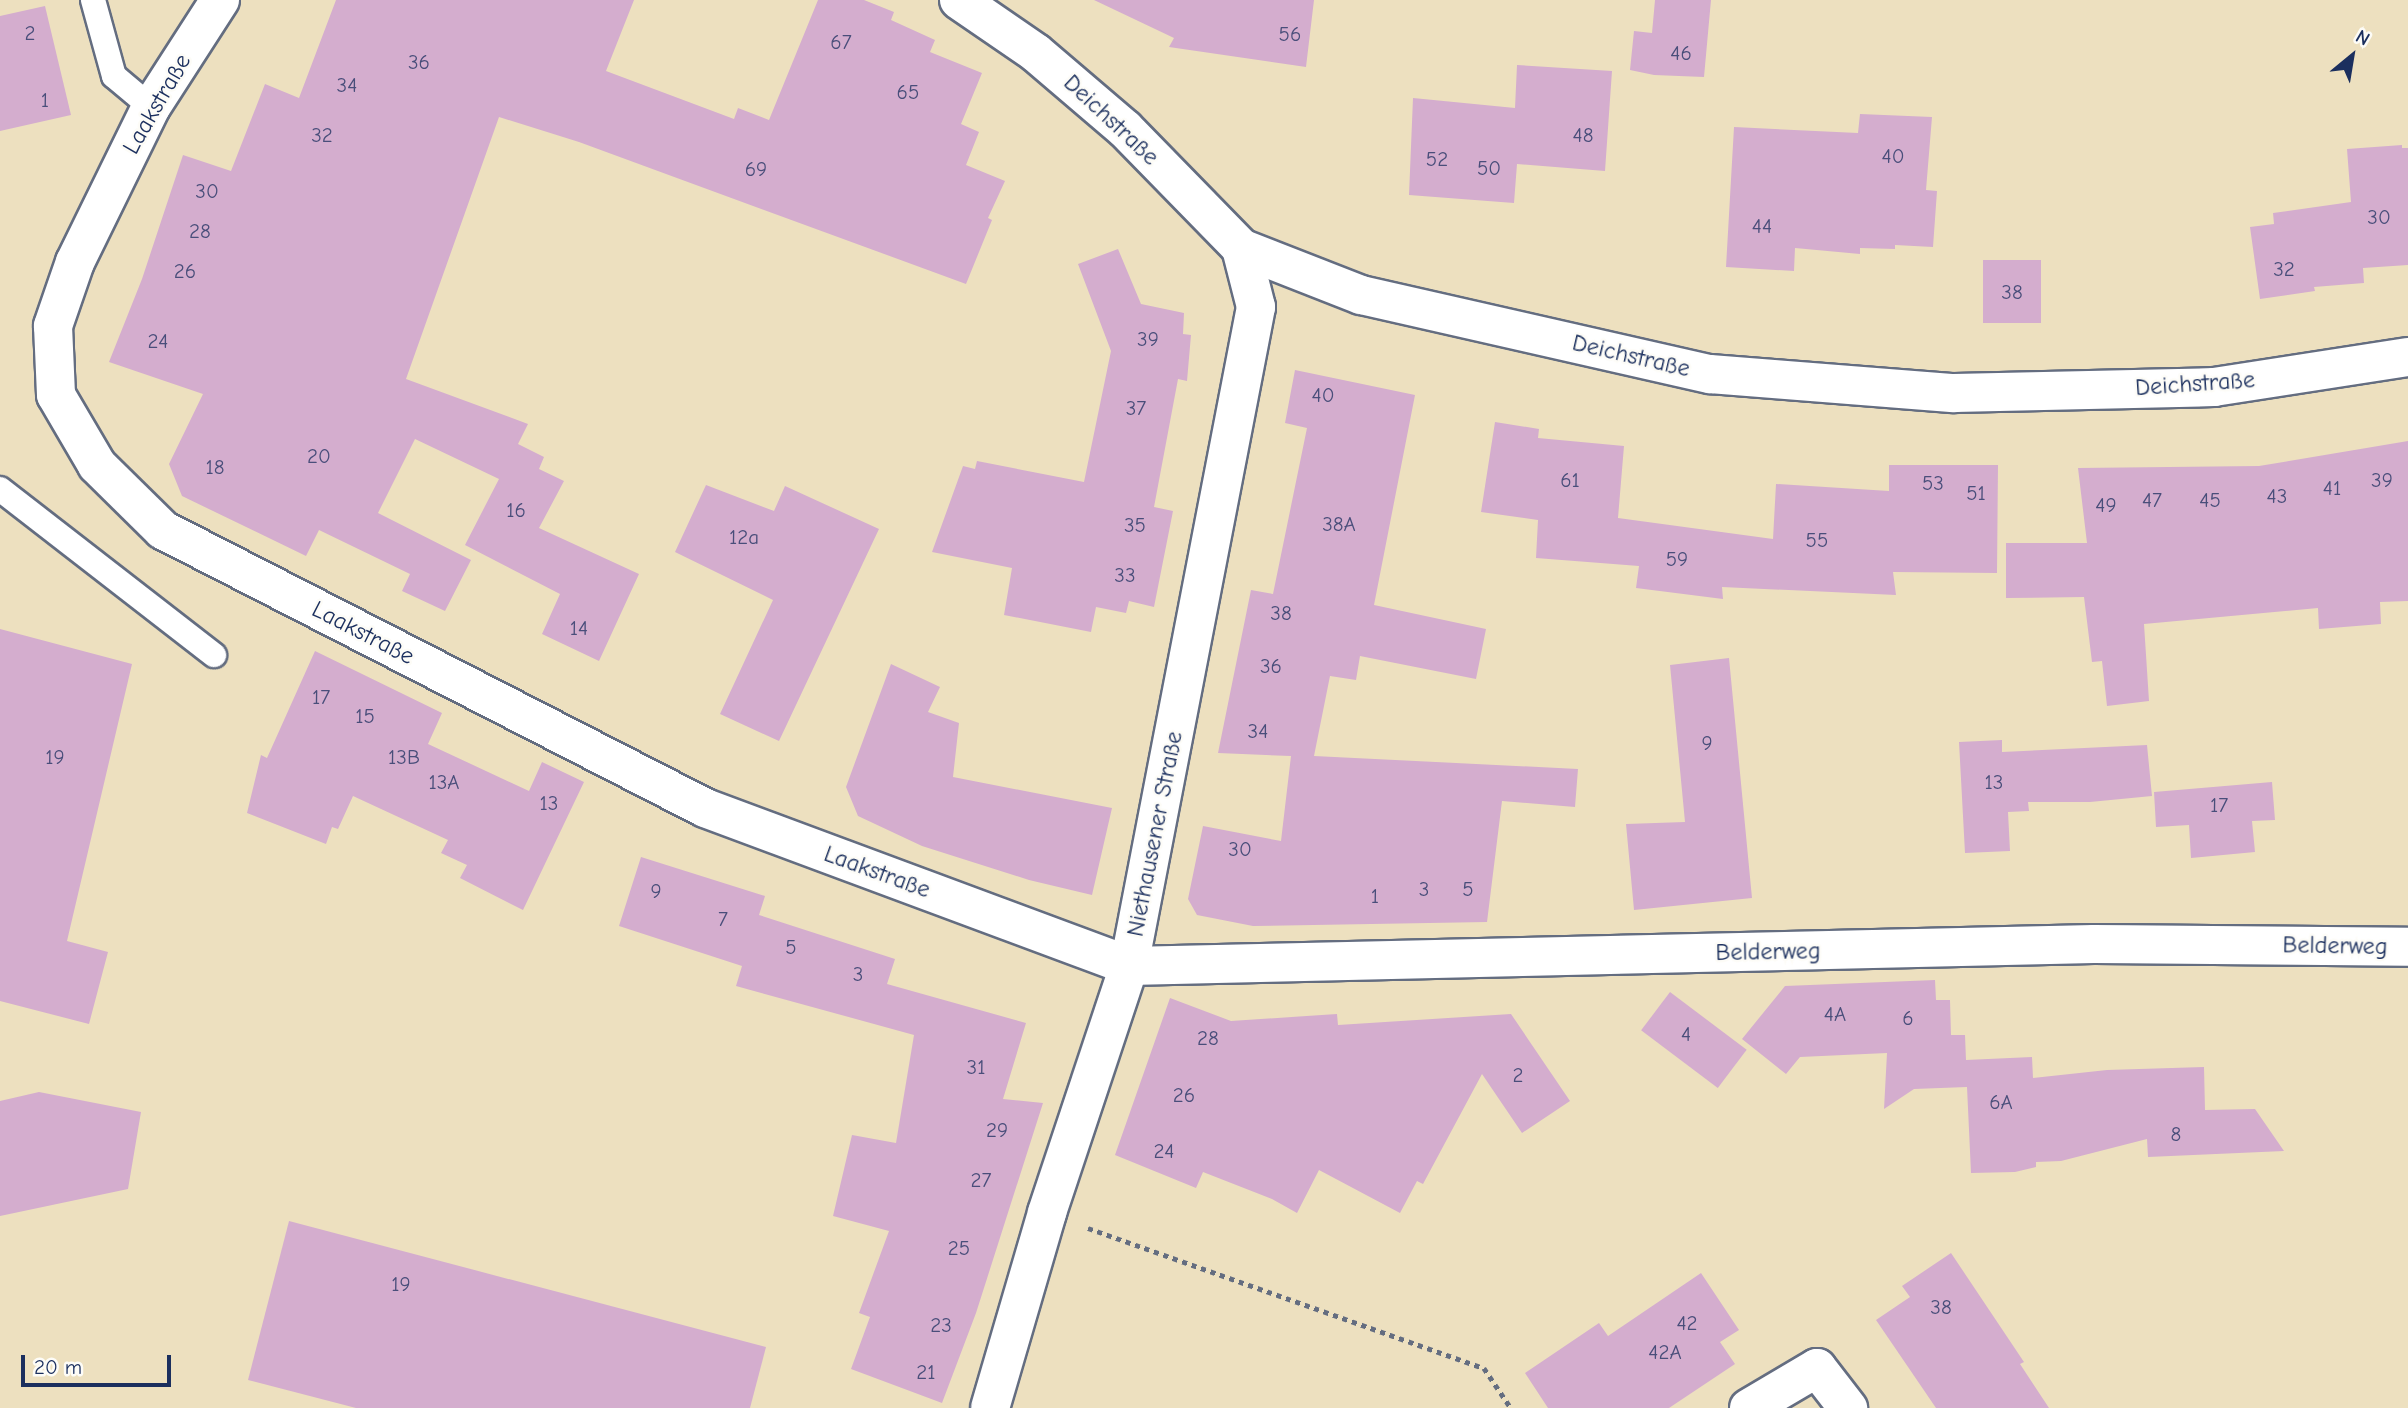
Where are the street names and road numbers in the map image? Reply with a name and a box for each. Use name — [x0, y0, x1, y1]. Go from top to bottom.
street label: Laakstraße — [117, 49, 197, 159]
street label: Deichstraße — [1057, 69, 1165, 171]
street label: Deichstraße — [1569, 328, 1693, 384]
street label: Deichstraße — [2134, 365, 2256, 403]
street label: Laakstraße — [307, 595, 419, 671]
street label: Niethausener Straße — [1121, 729, 1189, 939]
street label: Laakstraße — [820, 839, 934, 905]
street label: Belderweg — [2282, 931, 2388, 961]
street label: Belderweg — [1715, 937, 1821, 967]

